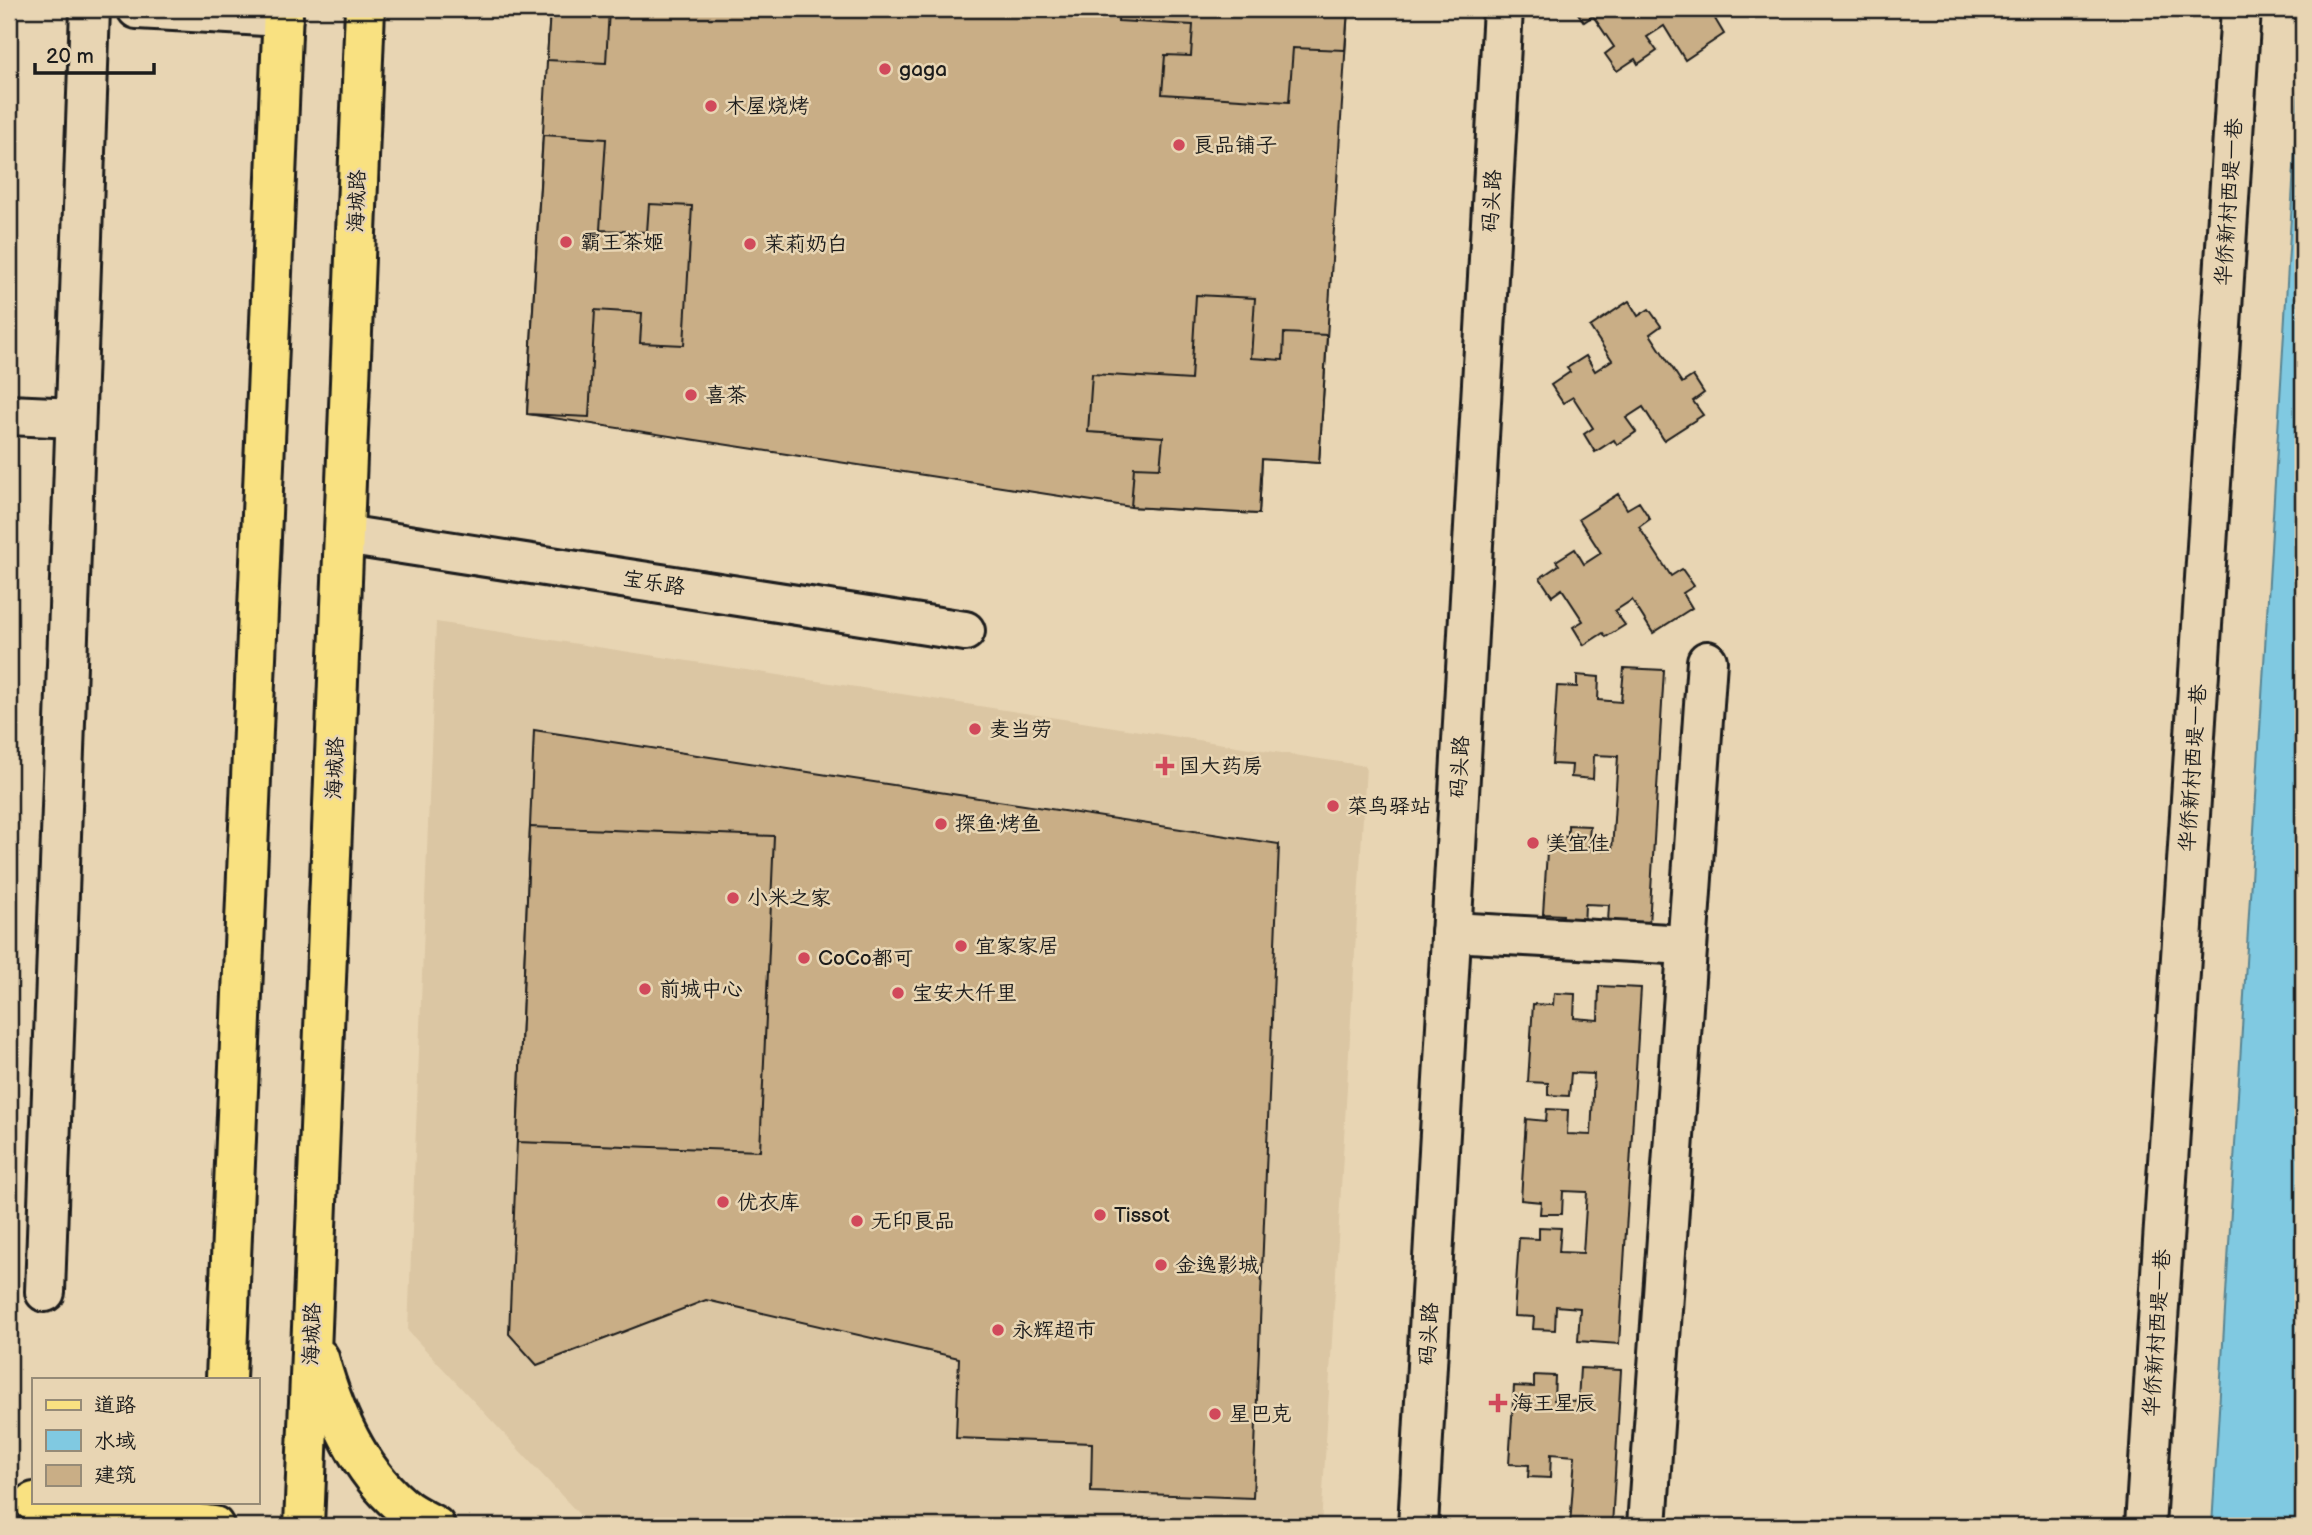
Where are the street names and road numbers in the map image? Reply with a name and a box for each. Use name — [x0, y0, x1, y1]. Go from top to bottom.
street label: 华侨新村西堤一巷 — [2211, 117, 2247, 287]
street label: 海城路 — [343, 169, 371, 233]
street label: 码头路 — [1478, 169, 1506, 233]
street label: 宝乐路 — [621, 566, 687, 600]
street label: 华侨新村西堤一巷 — [2175, 683, 2211, 853]
street label: 码头路 — [1446, 735, 1474, 799]
street label: 海城路 — [321, 736, 349, 800]
street label: 华侨新村西堤一巷 — [2139, 1248, 2175, 1418]
street label: 海城路 — [298, 1302, 326, 1366]
street label: 码头路 — [1415, 1302, 1443, 1366]

